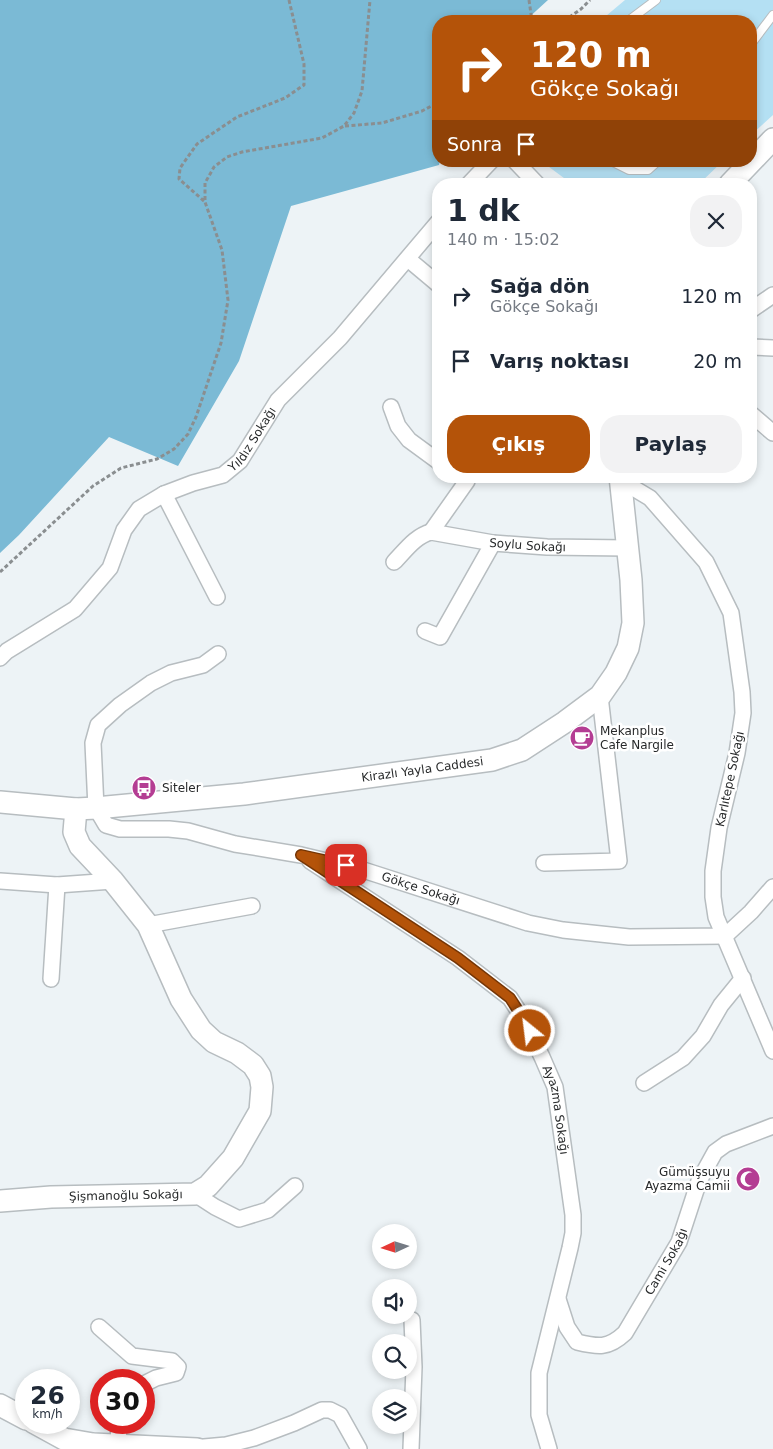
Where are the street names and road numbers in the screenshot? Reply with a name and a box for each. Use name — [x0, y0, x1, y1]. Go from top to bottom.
street label: Yıldız Sokağı — [225, 404, 279, 475]
street label: Soylu Sokağı — [489, 536, 566, 554]
street label: Karlıtepe Sokağı — [713, 730, 747, 828]
street label: Kirazlı Yayla Caddesi — [360, 754, 484, 785]
street label: Gökçe Sokağı — [380, 869, 462, 908]
street label: Ayazma Sokağı — [539, 1063, 571, 1155]
street label: Şişmanoğlu Sokağı — [69, 1187, 183, 1204]
street label: Cami Sokağı — [642, 1226, 690, 1298]

